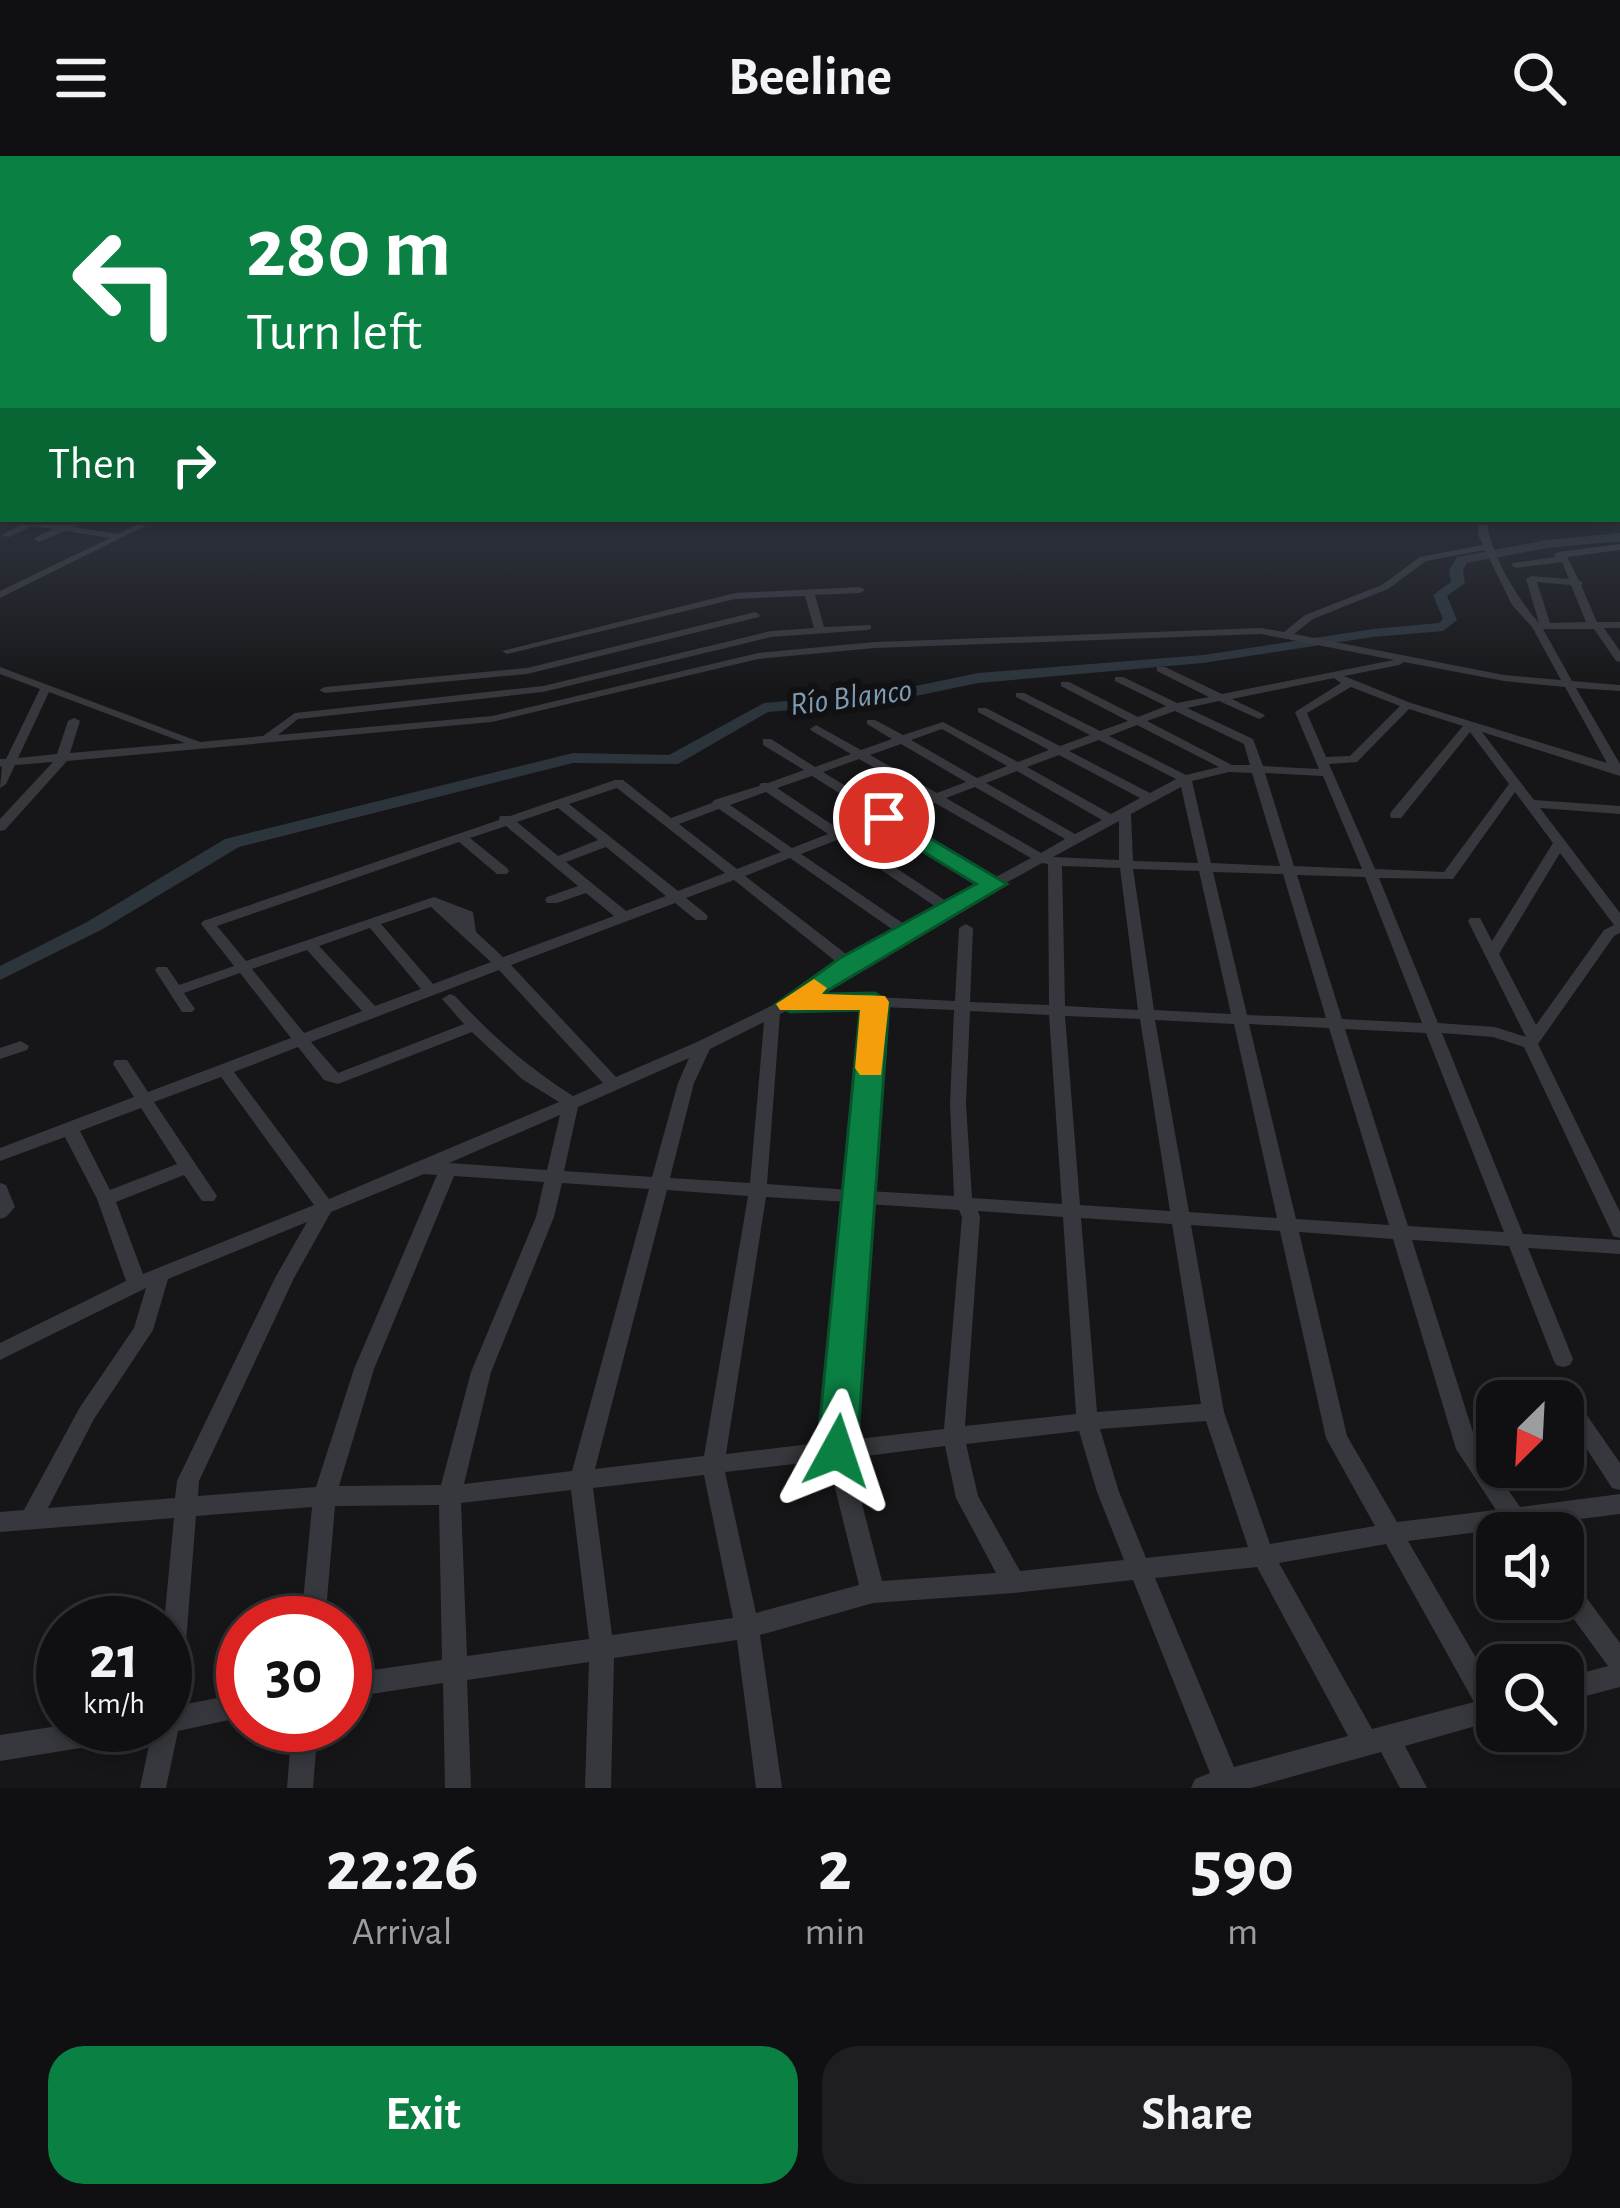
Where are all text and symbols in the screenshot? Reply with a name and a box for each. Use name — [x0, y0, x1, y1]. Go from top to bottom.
icon: menu — [48, 45, 114, 111]
icon: search — [1506, 45, 1572, 111]
text: Beeline — [728, 51, 892, 105]
icon: left — [48, 204, 204, 360]
text: 280 m — [246, 208, 451, 292]
text: Turn left — [246, 306, 422, 360]
icon: right — [161, 432, 227, 498]
text: Then — [48, 442, 137, 487]
water label: Río Blanco — [788, 674, 914, 722]
pin — [833, 767, 935, 869]
icon: arrive — [851, 785, 917, 851]
north arrow — [1476, 1380, 1584, 1488]
map controls — [1476, 1380, 1584, 1752]
position arrow — [774, 1388, 900, 1514]
button: sound — [1476, 1512, 1584, 1620]
speed limit sign: 30 — [216, 1596, 372, 1752]
text: 21 — [89, 1629, 139, 1689]
button: search — [1476, 1644, 1584, 1752]
text: km/h — [83, 1689, 145, 1719]
text: 22:26 — [326, 1831, 479, 1903]
text: 2 — [818, 1831, 852, 1903]
text: 590 — [1191, 1831, 1294, 1903]
text: Arrival — [352, 1913, 452, 1952]
text: min — [804, 1913, 865, 1952]
text: m — [1227, 1913, 1258, 1952]
button: Exit — [48, 2046, 798, 2184]
button: Share — [822, 2046, 1572, 2184]

